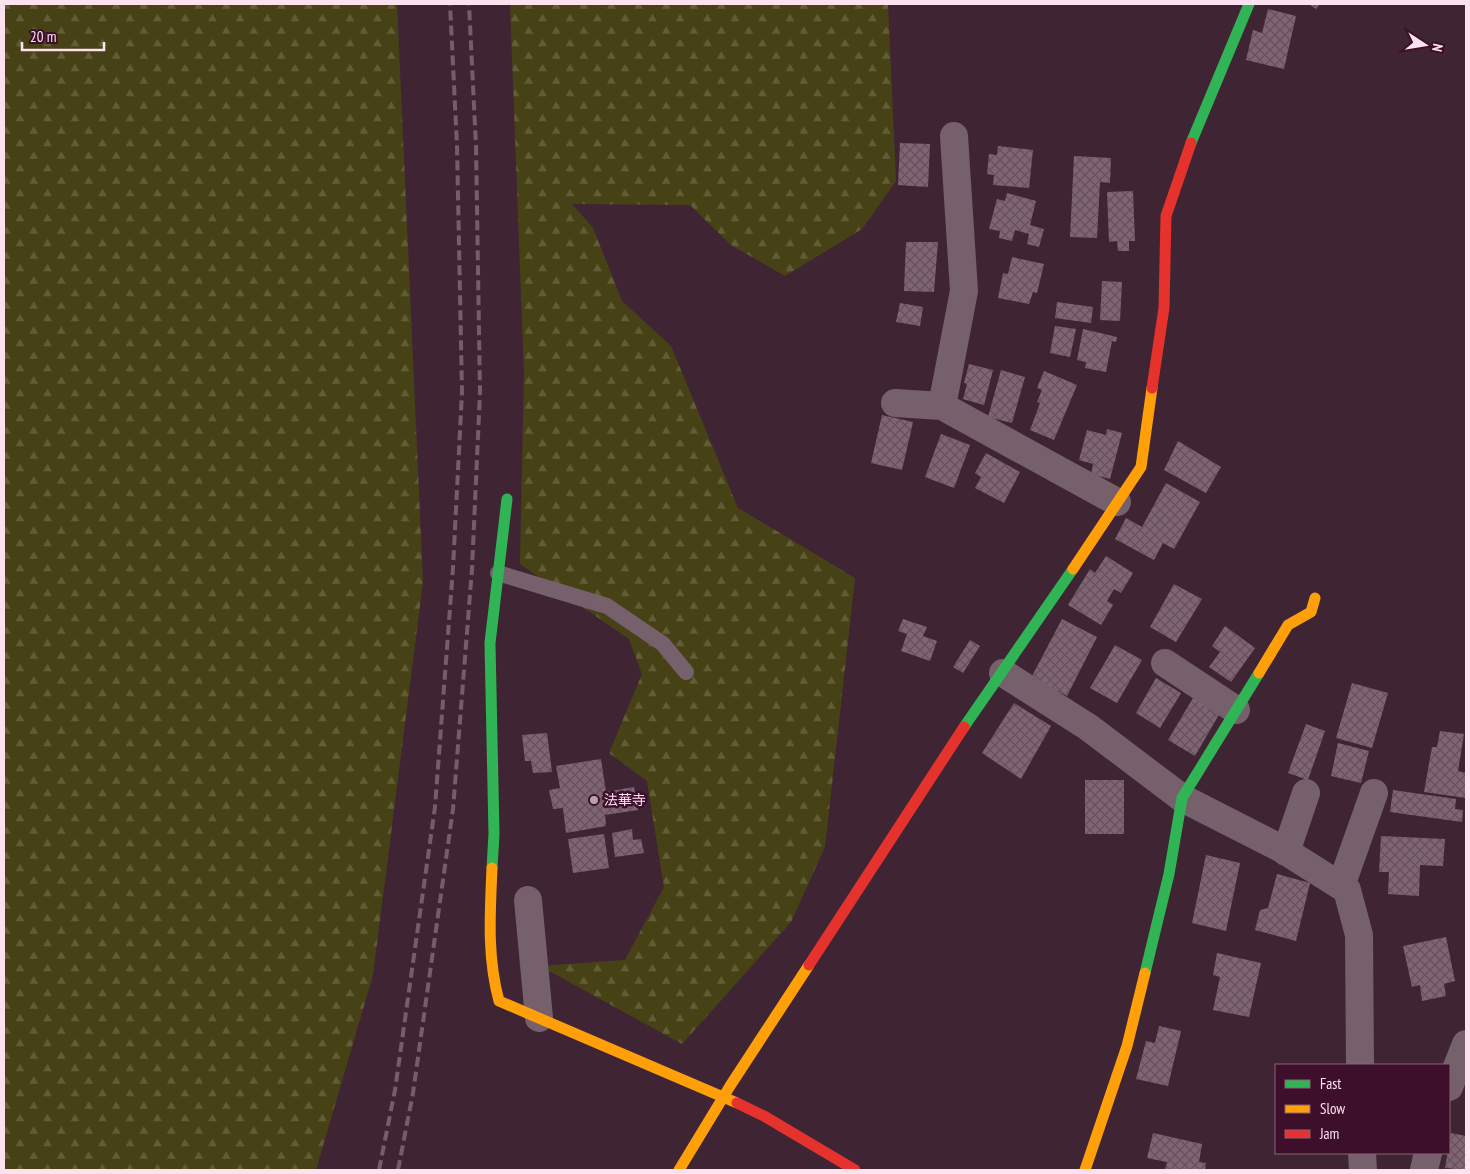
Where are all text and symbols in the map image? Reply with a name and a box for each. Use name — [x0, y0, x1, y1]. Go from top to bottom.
scale bar — [22, 20, 105, 52]
north arrow — [1400, 20, 1450, 70]
text: 20 m — [30, 27, 56, 46]
text: N — [1428, 42, 1447, 53]
place label: 法華寺 — [604, 791, 646, 809]
marker: 法華寺 — [588, 794, 600, 806]
legend — [1275, 1064, 1450, 1154]
text: Fast — [1320, 1074, 1341, 1093]
text: Slow — [1320, 1099, 1345, 1118]
text: Jam — [1319, 1124, 1339, 1143]

